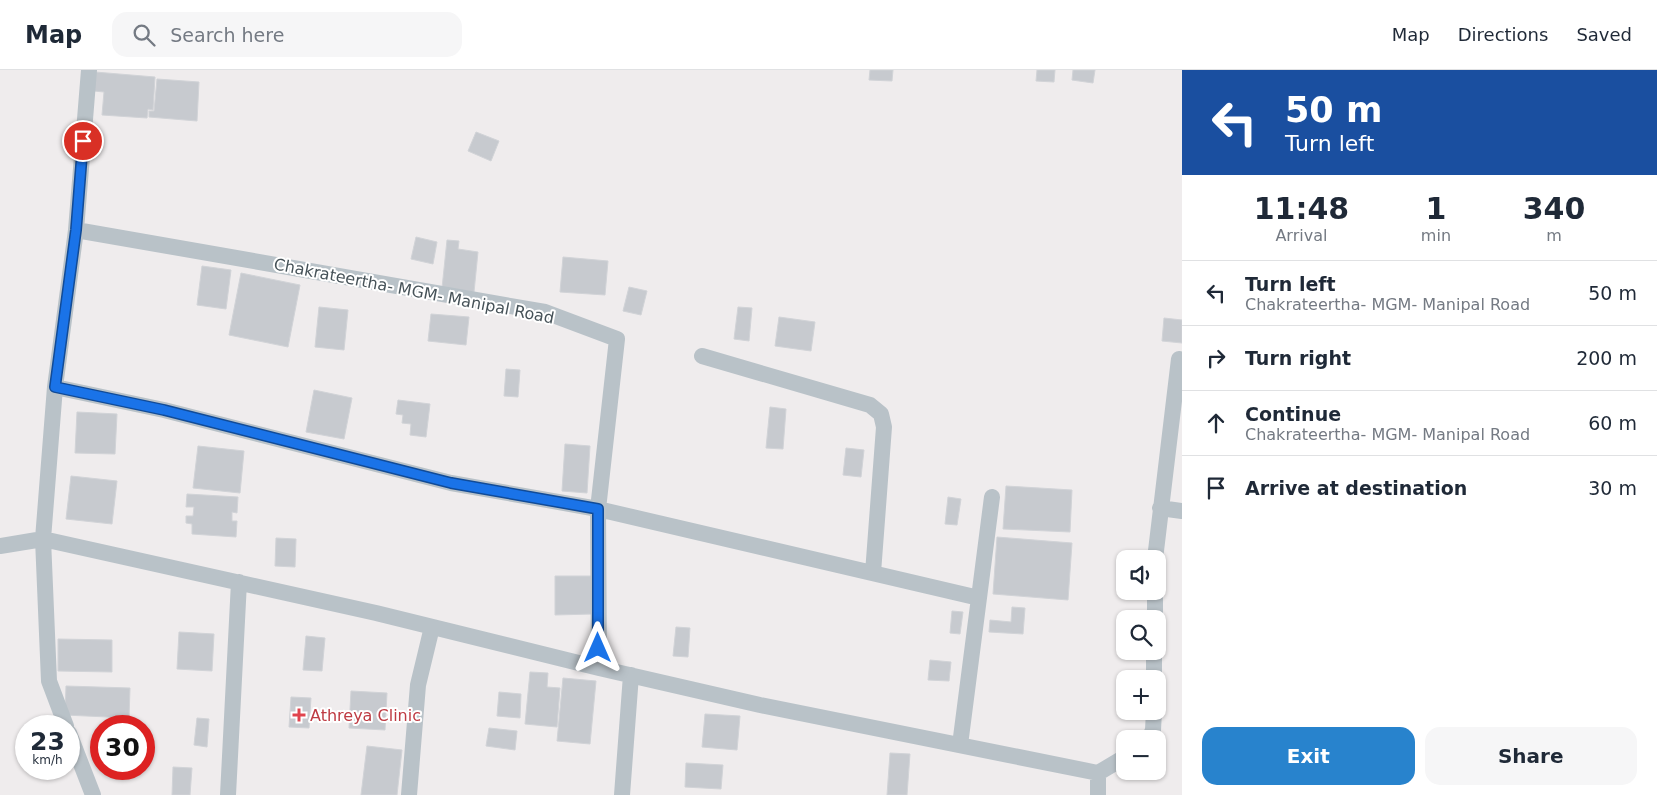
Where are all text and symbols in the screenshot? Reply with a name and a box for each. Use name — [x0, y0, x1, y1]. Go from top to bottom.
search box — [112, 12, 462, 57]
text: Map — [25, 21, 82, 49]
icon: search — [130, 21, 158, 49]
text: Search here — [170, 24, 284, 46]
text: Map — [1392, 24, 1430, 45]
text: Directions — [1458, 24, 1548, 45]
text: Saved — [1576, 24, 1632, 45]
icon: left — [1202, 90, 1267, 155]
text: 50 m — [1285, 90, 1382, 130]
pin — [62, 120, 104, 162]
icon: arrive — [69, 127, 97, 155]
text: Turn left — [1285, 131, 1374, 156]
text: 11:48 — [1254, 191, 1349, 226]
text: 1 — [1425, 191, 1446, 226]
text: 340 — [1523, 191, 1585, 226]
text: Arrival — [1275, 226, 1327, 245]
text: min — [1421, 226, 1451, 245]
text: m — [1546, 226, 1562, 245]
street label: Chakrateertha- MGM- Manipal Road — [272, 254, 556, 328]
text: Turn left — [1245, 273, 1336, 295]
icon: left — [1202, 279, 1230, 307]
text: 50 m — [1588, 282, 1637, 304]
text: Chakrateertha- MGM- Manipal Road — [1245, 295, 1530, 314]
icon: right — [1202, 344, 1230, 372]
text: Turn right — [1245, 347, 1351, 369]
text: 200 m — [1576, 347, 1637, 369]
text: Continue — [1245, 403, 1341, 425]
icon: ahead — [1202, 409, 1230, 437]
text: 60 m — [1588, 412, 1637, 434]
text: Chakrateertha- MGM- Manipal Road — [1245, 425, 1530, 444]
icon: arrive — [1202, 474, 1230, 502]
text: Arrive at destination — [1245, 477, 1467, 499]
text: 30 m — [1588, 477, 1637, 499]
map controls — [1116, 550, 1166, 780]
button: sound — [1116, 550, 1166, 600]
button: search — [1116, 610, 1166, 660]
position arrow — [571, 621, 623, 673]
button: + — [1116, 670, 1166, 720]
place label: Athreya Clinic — [310, 706, 421, 725]
marker: Athreya Clinic — [292, 708, 306, 722]
speed limit sign: 30 — [90, 715, 155, 780]
text: 23 — [30, 727, 65, 756]
button: Exit — [1202, 727, 1415, 785]
button: Share — [1425, 727, 1637, 785]
button: − — [1116, 730, 1166, 780]
text: km/h — [32, 753, 63, 767]

